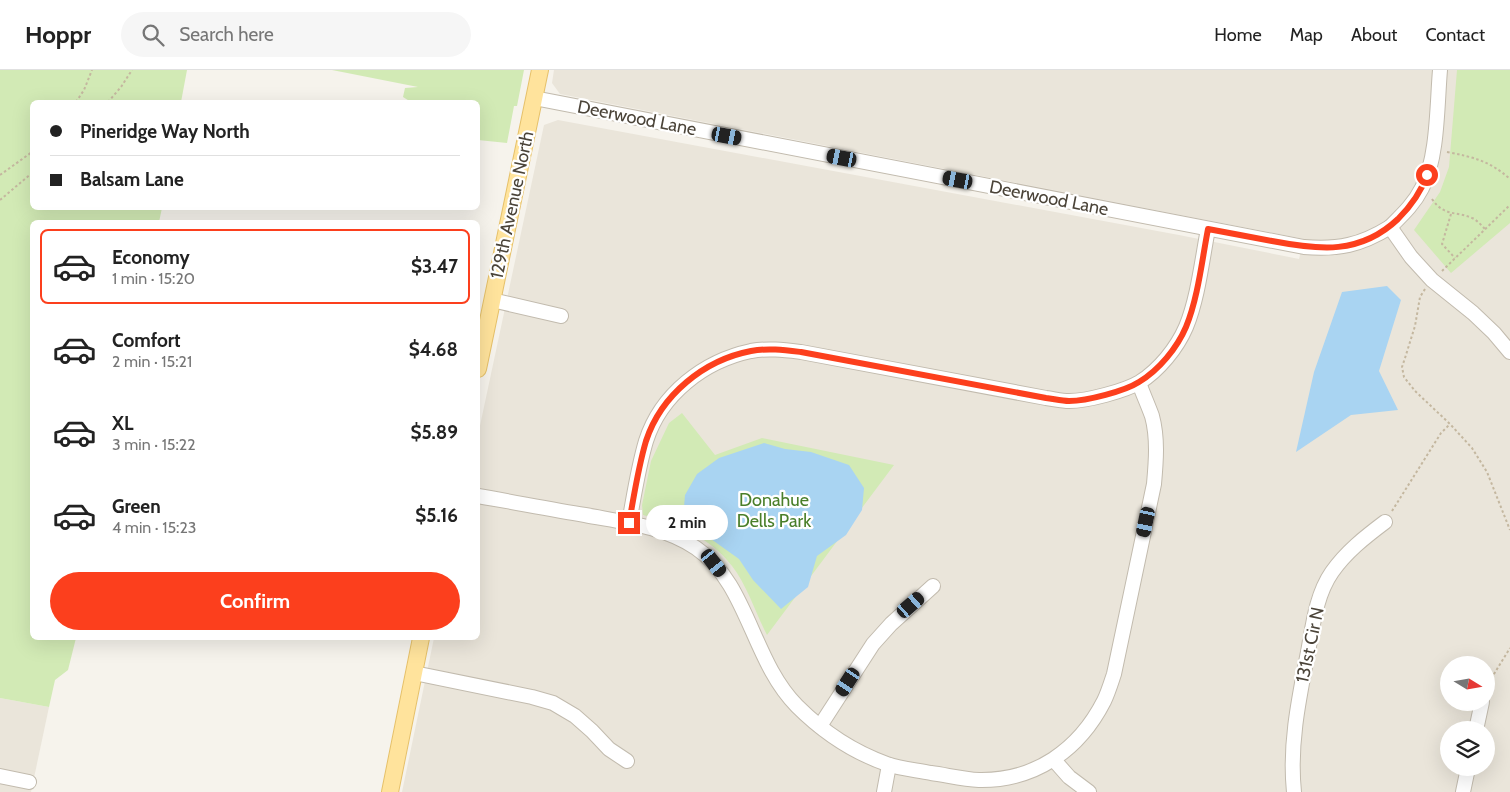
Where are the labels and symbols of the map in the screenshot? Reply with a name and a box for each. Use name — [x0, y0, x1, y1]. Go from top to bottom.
street label: Deerwood Lane — [576, 96, 698, 140]
car — [710, 126, 743, 146]
street label: 129th Avenue North — [486, 129, 538, 281]
car — [825, 148, 858, 168]
route start — [1416, 164, 1438, 186]
car — [941, 170, 974, 190]
street label: Deerwood Lane — [988, 176, 1110, 220]
park label: Donahue Dells Park — [737, 489, 812, 532]
callout: 2 min — [646, 506, 729, 540]
car — [1135, 506, 1156, 538]
route end — [618, 512, 640, 534]
car — [698, 547, 729, 579]
car — [894, 589, 927, 621]
street label: 131st Cir N — [1291, 605, 1329, 685]
north arrow — [1440, 656, 1495, 711]
car — [833, 665, 862, 699]

